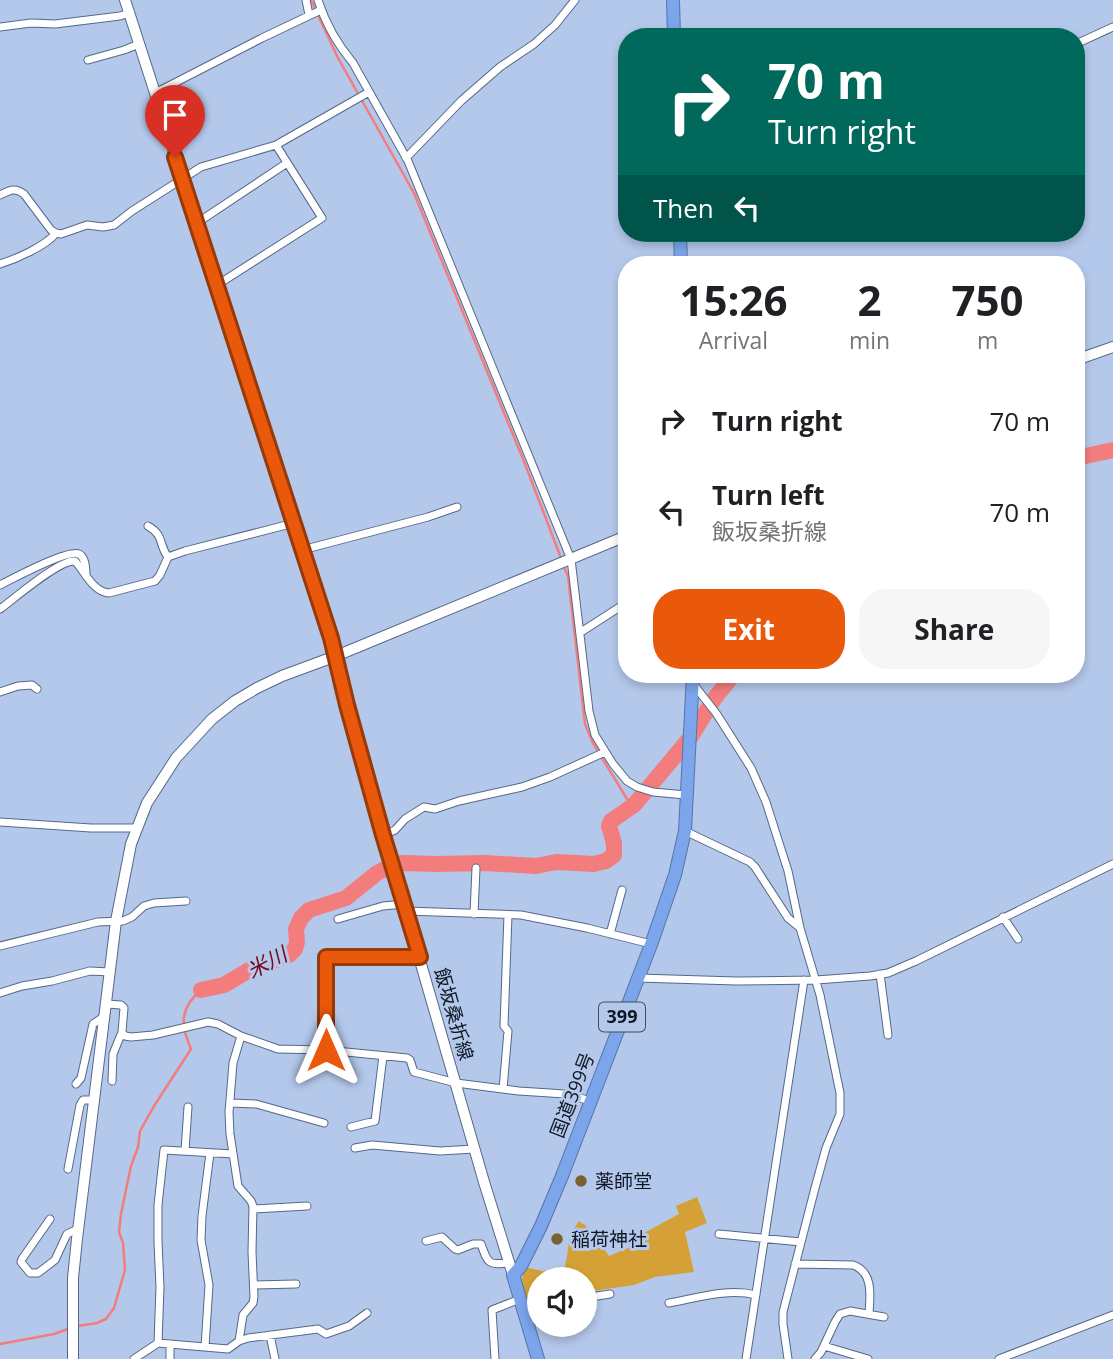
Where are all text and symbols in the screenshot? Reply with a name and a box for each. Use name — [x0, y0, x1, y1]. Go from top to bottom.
text: 70 m — [768, 47, 885, 113]
icon: right — [653, 56, 744, 147]
pin — [145, 85, 205, 157]
icon: arrive — [156, 96, 194, 134]
text: Turn right — [768, 110, 916, 153]
icon: left — [728, 189, 766, 227]
text: Then — [653, 190, 714, 226]
text: 15:26 — [679, 271, 787, 328]
text: 2 — [857, 271, 882, 328]
text: 750 — [952, 271, 1024, 328]
text: Arrival — [699, 324, 768, 356]
text: min — [849, 324, 890, 356]
text: m — [977, 324, 998, 356]
icon: right — [653, 402, 691, 440]
text: Turn right — [712, 403, 843, 439]
text: 70 m — [989, 403, 1050, 439]
text: Turn left — [712, 477, 824, 513]
icon: left — [653, 493, 691, 531]
text: 70 m — [989, 494, 1050, 530]
text: 飯坂桑折線 — [712, 515, 827, 547]
button: Exit — [653, 589, 845, 669]
button: Share — [859, 589, 1050, 669]
water label: 米川 — [241, 939, 293, 984]
street label: 飯坂桑折線 — [428, 965, 480, 1063]
road number: 399 — [599, 1002, 645, 1032]
position arrow — [289, 1013, 363, 1087]
street label: 国道399号 — [544, 1049, 600, 1141]
place label: 薬師堂 — [595, 1168, 652, 1194]
marker: 薬師堂 — [573, 1173, 589, 1189]
place label: 稲荷神社 — [571, 1226, 647, 1252]
marker: 稲荷神社 — [549, 1231, 565, 1247]
map controls — [527, 1267, 597, 1337]
button: sound — [527, 1267, 597, 1337]

